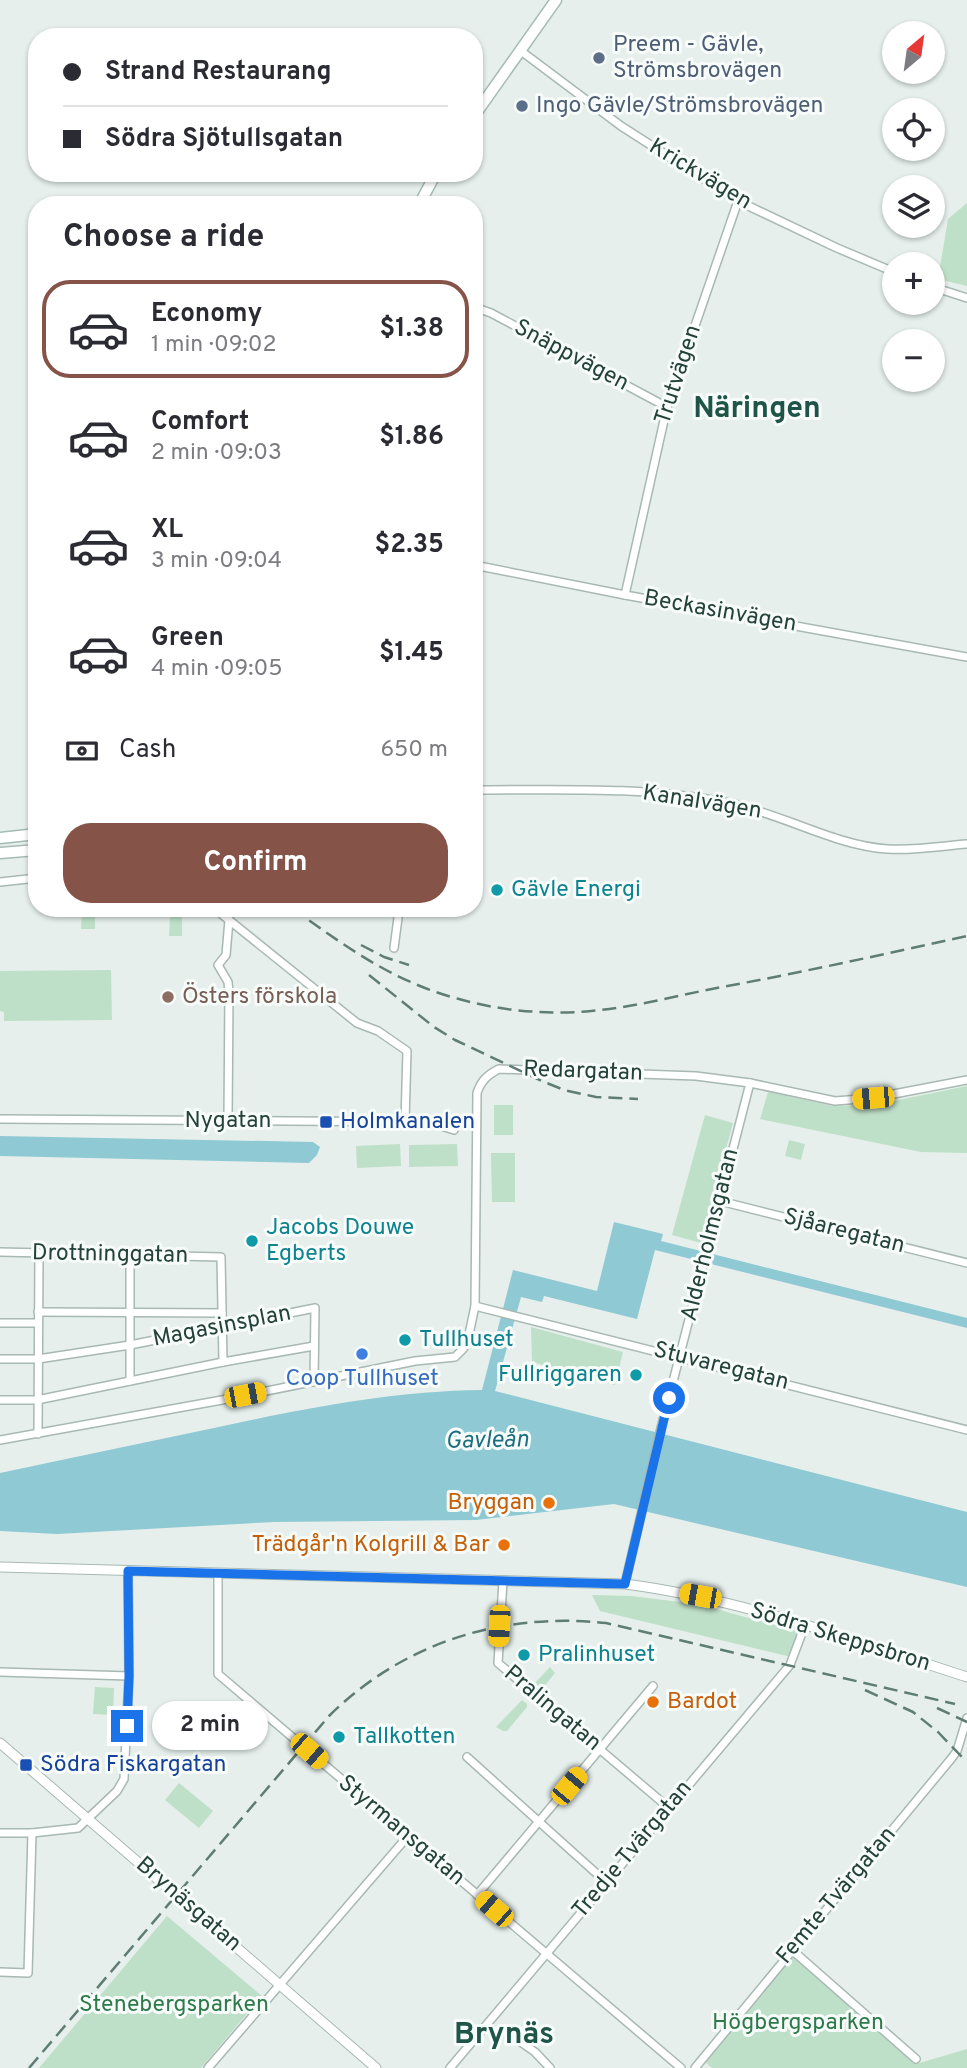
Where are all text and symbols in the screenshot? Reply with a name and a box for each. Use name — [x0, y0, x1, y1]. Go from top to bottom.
north arrow — [882, 21, 945, 84]
map controls — [882, 21, 945, 392]
place label: Preem - Gävle, Strömsbrovägen — [613, 31, 782, 86]
marker: Preem - Gävle, Strömsbrovägen — [591, 50, 607, 66]
text: Strand Restaurang — [105, 56, 332, 89]
place label: Ingo Gävle/Strömsbrovägen — [536, 92, 824, 121]
marker: Ingo Gävle/Strömsbrovägen — [514, 98, 530, 114]
button: locate — [882, 98, 945, 161]
text: Södra Sjötullsgatan — [105, 123, 343, 156]
street label: Krickvägen — [643, 133, 757, 217]
button: layers — [882, 175, 945, 238]
text: Choose a ride — [63, 218, 264, 258]
button: + — [882, 252, 945, 315]
icon: car — [67, 298, 130, 361]
text: Economy — [151, 298, 262, 331]
text: $1.38 — [380, 313, 444, 346]
street label: Snäppvägen — [508, 314, 634, 398]
street label: Trutvägen — [649, 321, 709, 429]
button: − — [882, 329, 945, 392]
text: 1 min · 09:02 — [151, 331, 277, 360]
district label: Näringen — [693, 391, 821, 428]
icon: car — [67, 406, 130, 469]
text: Comfort — [151, 406, 249, 439]
text: $1.86 — [379, 421, 444, 454]
text: 2 min · 09:03 — [151, 439, 282, 468]
icon: car — [67, 514, 130, 577]
text: XL — [151, 514, 183, 547]
text: $2.35 — [375, 529, 444, 562]
text: 3 min · 09:04 — [151, 547, 282, 576]
street label: Beckasinvägen — [641, 584, 799, 640]
icon: car — [67, 622, 130, 685]
text: Green — [151, 622, 224, 655]
text: $1.45 — [379, 637, 444, 670]
text: 4 min · 09:05 — [151, 655, 283, 684]
icon: cash — [63, 732, 101, 770]
text: Cash — [119, 734, 176, 767]
text: 650 m — [380, 736, 448, 765]
street label: Kanalvägen — [640, 779, 764, 827]
button: Confirm — [63, 823, 448, 903]
place label: Gävle Energi — [511, 876, 641, 905]
marker: Gävle Energi — [489, 882, 505, 898]
place label: Östers förskola — [182, 982, 337, 1012]
marker: Östers förskola — [160, 989, 176, 1005]
street label: Redargatan — [523, 1055, 643, 1089]
car — [852, 1086, 895, 1110]
street label: Nygatan — [184, 1107, 272, 1136]
place label: Holmkanalen — [340, 1108, 475, 1137]
marker: Holmkanalen — [318, 1114, 334, 1130]
street label: Alderholmsgatan — [676, 1146, 746, 1324]
street label: Sjåaregatan — [780, 1203, 908, 1261]
place label: Jacobs Douwe Egberts — [266, 1214, 414, 1269]
marker: Jacobs Douwe Egberts — [244, 1233, 260, 1249]
street label: Drottninggatan — [32, 1239, 188, 1271]
street label: Magasinsplan — [150, 1299, 294, 1355]
place label: Tullhuset — [419, 1326, 514, 1355]
marker: Tullhuset — [397, 1332, 413, 1348]
street label: Stuvaregatan — [650, 1336, 792, 1398]
marker: Coop Tullhuset — [354, 1346, 370, 1362]
place label: Fullriggaren — [498, 1361, 622, 1390]
place label: Coop Tullhuset — [285, 1365, 439, 1394]
marker: Fullriggaren — [628, 1367, 644, 1383]
car — [223, 1381, 268, 1409]
route start — [653, 1382, 685, 1414]
water label: Gavleån — [445, 1425, 529, 1457]
place label: Bryggan — [447, 1489, 535, 1518]
marker: Bryggan — [541, 1495, 557, 1511]
place label: Trädgår'n Kolgrill & Bar — [252, 1531, 490, 1560]
marker: Trädgår'n Kolgrill & Bar — [496, 1537, 512, 1553]
car — [678, 1582, 723, 1610]
street label: Södra Skeppsbron — [746, 1597, 934, 1679]
car — [488, 1604, 511, 1648]
place label: Pralinhuset — [538, 1641, 655, 1670]
marker: Pralinhuset — [516, 1647, 532, 1663]
street label: Pralingatan — [497, 1660, 607, 1758]
place label: Bardot — [667, 1688, 737, 1717]
marker: Bardot — [645, 1694, 661, 1710]
callout: 2 min — [152, 1702, 267, 1750]
route end — [111, 1710, 143, 1742]
text: 2 min — [180, 1711, 240, 1740]
place label: Tallkotten — [353, 1723, 456, 1752]
car — [287, 1729, 332, 1773]
marker: Tallkotten — [331, 1729, 347, 1745]
place label: Södra Fiskargatan — [40, 1751, 227, 1780]
marker: Södra Fiskargatan — [18, 1757, 34, 1773]
car — [548, 1763, 591, 1809]
street label: Styrmansgatan — [331, 1769, 471, 1893]
street label: Tredje Tvärgatan — [567, 1775, 699, 1925]
street label: Femte Tvärgatan — [771, 1821, 903, 1971]
street label: Brynäsgatan — [129, 1851, 247, 1959]
car — [472, 1887, 517, 1931]
park label: Stenebergsparken — [79, 1991, 269, 2020]
park label: Högbergsparken — [712, 2009, 884, 2038]
district label: Brynäs — [454, 2017, 554, 2054]

